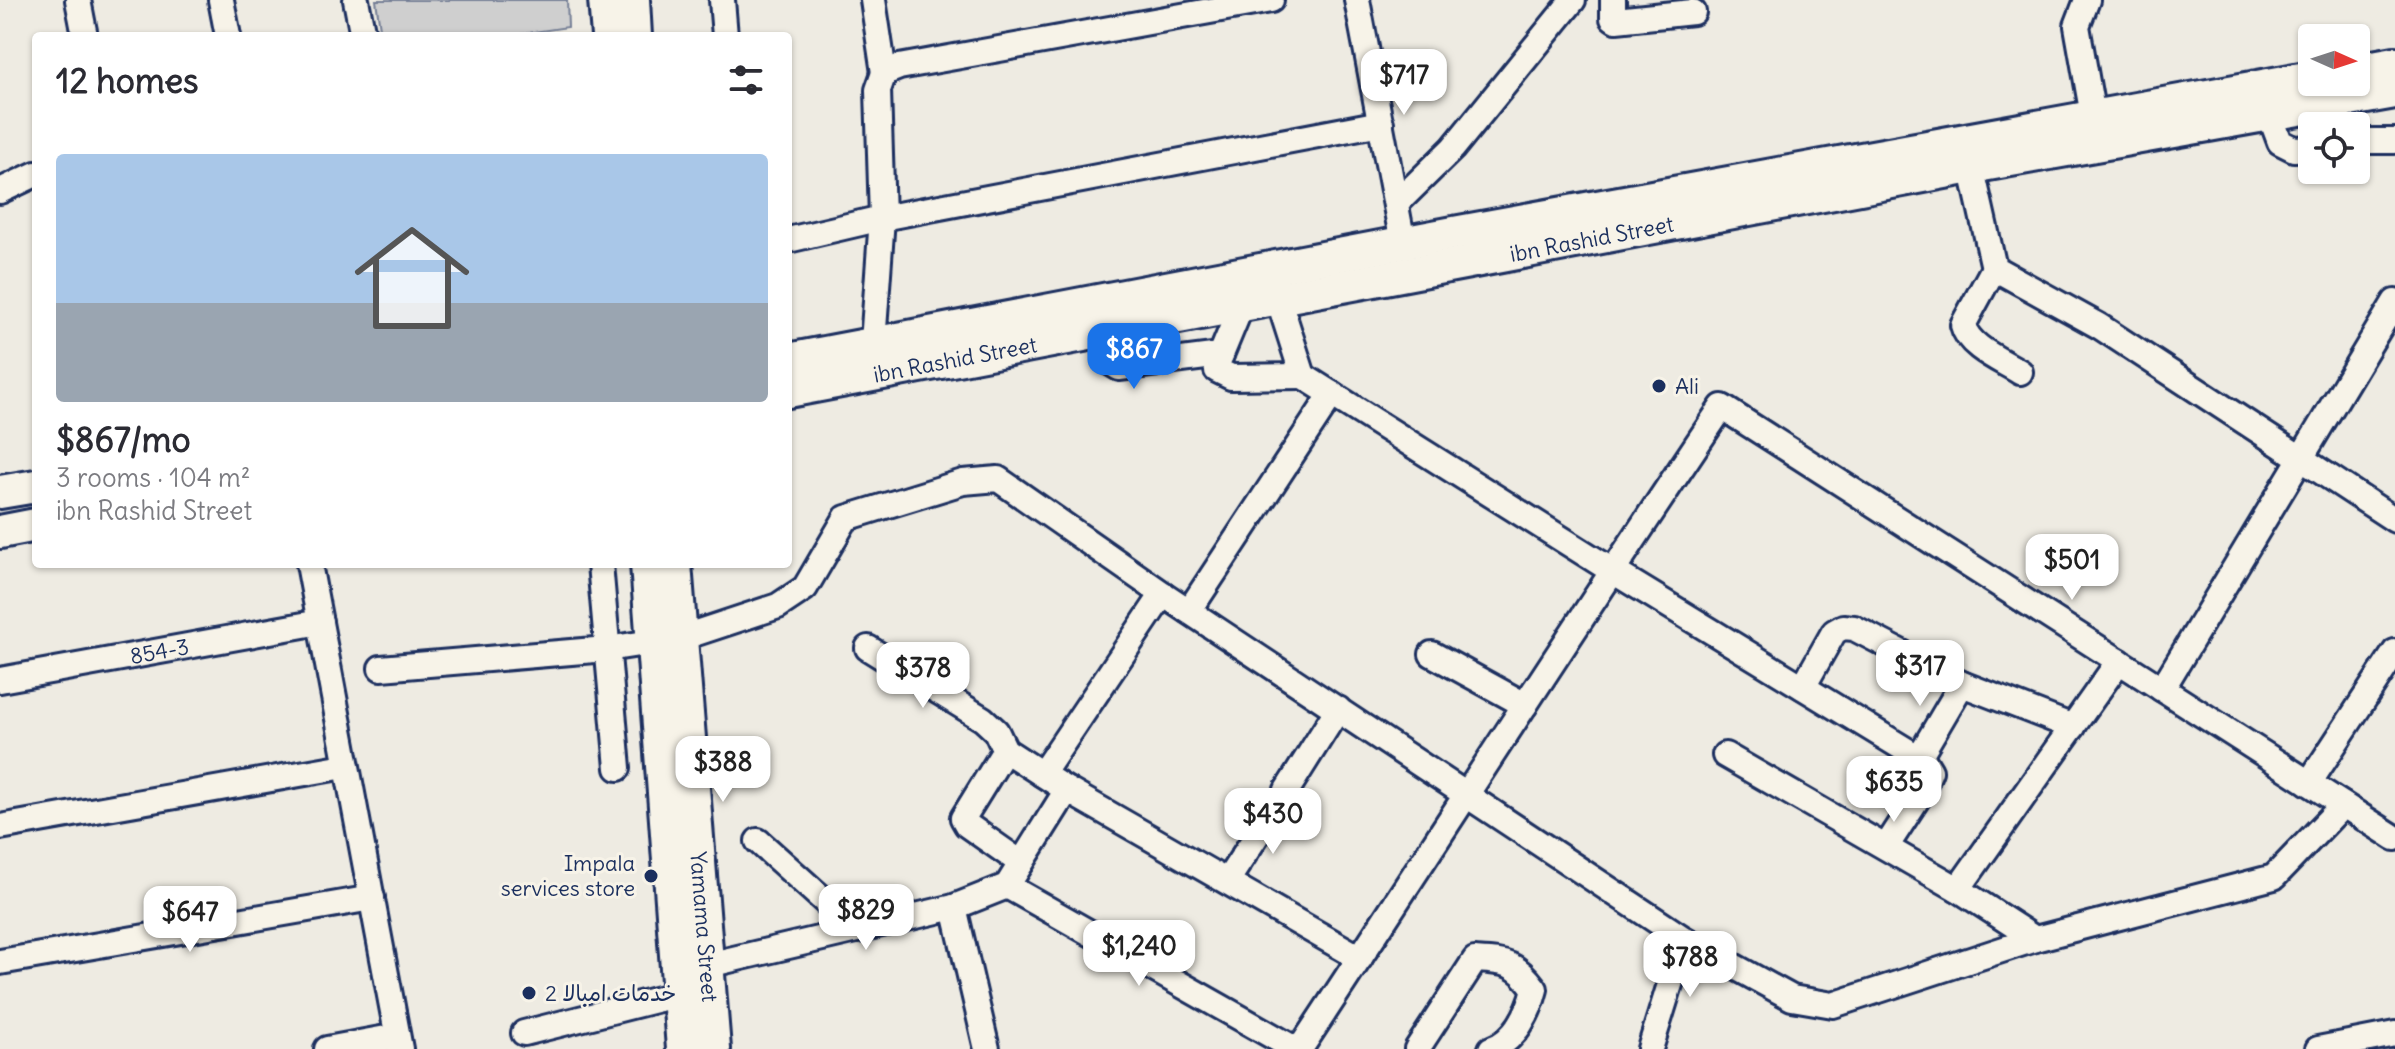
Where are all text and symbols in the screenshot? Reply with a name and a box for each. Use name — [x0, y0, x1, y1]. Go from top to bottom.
north arrow — [2298, 24, 2370, 96]
map controls — [2298, 24, 2370, 184]
pin: $717 — [1357, 49, 1451, 117]
icon: filters — [724, 58, 768, 102]
text: $717 — [1379, 58, 1429, 91]
text: 12 homes — [56, 59, 199, 102]
button: locate — [2298, 112, 2370, 184]
icon: home — [340, 206, 484, 350]
street label: ibn Rashid Street — [1507, 210, 1676, 268]
pin: $867 — [1087, 323, 1181, 391]
street label: ibn Rashid Street — [871, 330, 1039, 389]
text: $867 — [1105, 332, 1163, 365]
place label: Ali — [1675, 372, 1699, 400]
marker: Ali — [1650, 377, 1668, 395]
text: $867/mo — [56, 418, 191, 461]
text: 3 rooms · 104 m² — [56, 461, 251, 494]
text: ibn Rashid Street — [56, 494, 252, 527]
pin: $501 — [2025, 534, 2119, 602]
text: $501 — [2044, 543, 2100, 576]
street label: 854-3 — [128, 632, 191, 670]
pin: $317 — [1873, 640, 1967, 708]
pin: $378 — [876, 642, 970, 710]
text: $317 — [1894, 649, 1946, 682]
text: $378 — [895, 651, 951, 684]
pin: $388 — [676, 736, 770, 804]
text: $388 — [693, 745, 753, 778]
pin: $635 — [1847, 756, 1941, 824]
text: $635 — [1864, 765, 1924, 798]
pin: $430 — [1226, 788, 1320, 856]
text: $430 — [1242, 797, 1304, 830]
place label: Impala services store — [501, 849, 635, 902]
street label: Yamama Street — [684, 850, 724, 1003]
marker: Impala services store — [642, 867, 660, 885]
pin: $829 — [819, 884, 913, 952]
pin: $647 — [143, 886, 237, 954]
text: $829 — [837, 893, 895, 926]
text: $647 — [162, 895, 218, 928]
pin: $1,240 — [1074, 920, 1204, 988]
text: $1,240 — [1101, 929, 1177, 962]
pin: $788 — [1643, 931, 1737, 999]
text: $788 — [1661, 940, 1719, 973]
place label: خدمات امبالا 2 — [545, 979, 676, 1007]
marker: خدمات امبالا 2 — [520, 984, 538, 1002]

